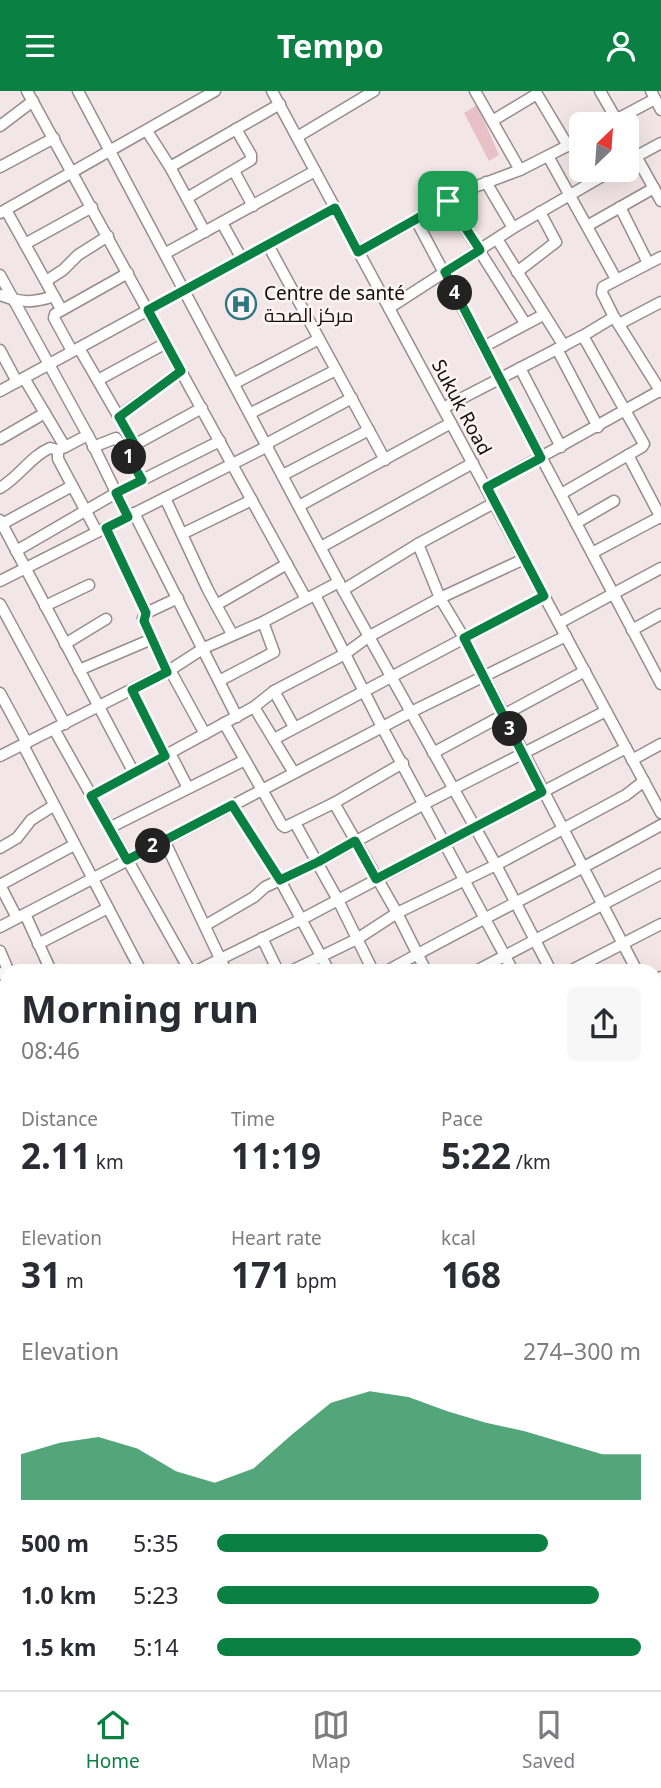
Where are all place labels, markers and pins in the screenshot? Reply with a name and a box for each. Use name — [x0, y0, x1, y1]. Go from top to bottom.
pin — [418, 171, 478, 231]
pin: 4 — [438, 275, 472, 311]
place label: Centre de santé مركز الصحة — [264, 280, 405, 328]
hospital icon: Centre de santé مركز الصحة — [224, 287, 258, 321]
pin: 1 — [111, 439, 146, 475]
pin: 3 — [492, 711, 528, 747]
pin: 2 — [136, 829, 170, 863]

